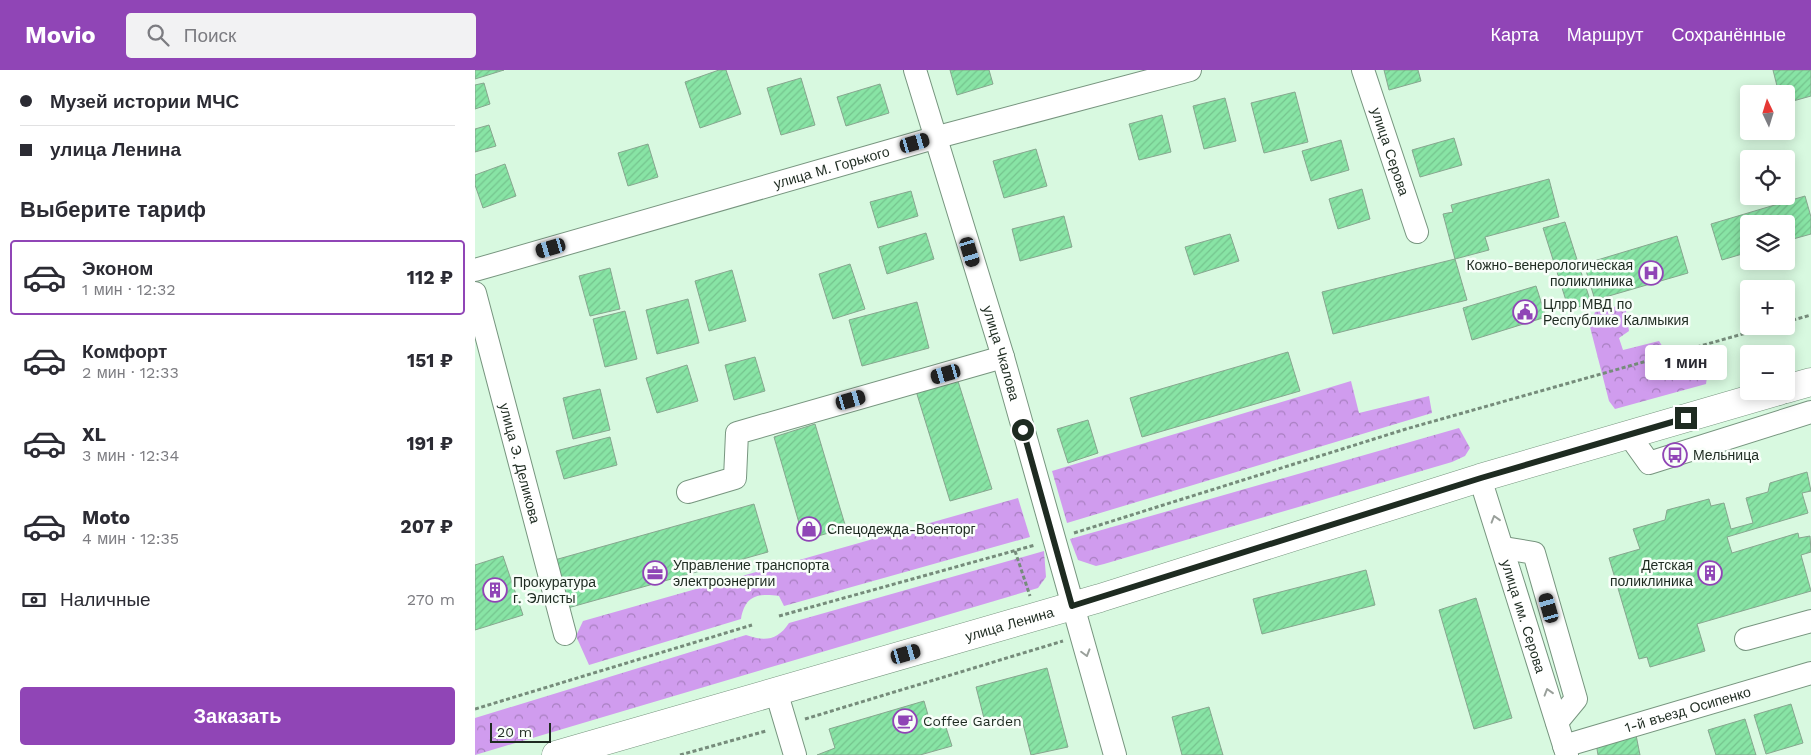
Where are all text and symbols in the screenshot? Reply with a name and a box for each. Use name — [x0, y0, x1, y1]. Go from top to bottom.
search box — [126, 13, 476, 58]
text: Movio — [25, 21, 96, 49]
icon: search — [144, 21, 172, 49]
text: Поиск — [184, 24, 236, 47]
text: Карта — [1491, 24, 1539, 45]
text: Маршрут — [1567, 24, 1643, 45]
text: Сохранённые — [1671, 24, 1786, 45]
north arrow — [1740, 85, 1795, 140]
map controls — [1740, 85, 1795, 400]
text: Музей истории МЧС — [50, 90, 239, 113]
street label: улица Серова — [1368, 105, 1412, 198]
car — [898, 132, 931, 154]
text: улица Ленина — [50, 138, 181, 161]
street label: улица М. Горького — [772, 143, 891, 192]
button: locate — [1740, 150, 1795, 205]
text: Выберите тариф — [20, 197, 206, 222]
button: layers — [1740, 215, 1795, 270]
car — [958, 235, 981, 269]
car — [534, 237, 567, 259]
icon: car — [22, 255, 67, 300]
text: Эконом — [82, 257, 153, 280]
place label: Кожно-венерологическая поликлиника — [1466, 257, 1633, 289]
hospital icon: Кожно-венерологическая поликлиника — [1638, 260, 1664, 286]
text: 112 ₽ — [407, 266, 453, 289]
text: 1 мин · 12:32 — [82, 280, 176, 299]
button: + — [1740, 280, 1795, 335]
place label: Цлрр МВД по Республике Калмыкия — [1543, 296, 1689, 328]
public building icon: Цлрр МВД по Республике Калмыкия — [1512, 299, 1538, 325]
street label: улица Чкалова — [980, 304, 1023, 403]
icon: car — [22, 338, 67, 383]
text: Комфорт — [82, 340, 167, 363]
button: − — [1740, 345, 1795, 400]
callout: 1 мин — [1645, 346, 1727, 380]
text: 151 ₽ — [407, 349, 453, 372]
text: 1 мин — [1665, 353, 1707, 372]
text: 2 мин · 12:33 — [82, 363, 179, 382]
car — [929, 363, 962, 385]
car — [834, 389, 867, 411]
street label: улица Э. Деликова — [496, 401, 544, 525]
route end — [1675, 407, 1697, 429]
route start — [1012, 419, 1034, 441]
icon: car — [22, 421, 67, 466]
text: XL — [82, 423, 106, 446]
text: 191 ₽ — [406, 432, 453, 455]
bus stop icon: Мельница — [1662, 442, 1688, 468]
text: 3 мин · 12:34 — [82, 446, 179, 465]
place label: Мельница — [1693, 447, 1759, 463]
icon: car — [22, 504, 67, 549]
text: Moto — [82, 506, 130, 529]
text: 207 ₽ — [400, 515, 453, 538]
shop icon: Спецодежда-Военторг — [796, 516, 822, 542]
one-way arrow — [1491, 516, 1501, 524]
place label: Спецодежда-Военторг — [827, 521, 976, 537]
text: 4 мин · 12:35 — [82, 529, 179, 548]
place label: Управление транспорта электроэнергии — [673, 557, 829, 589]
place label: Детская поликлиника — [1610, 557, 1693, 589]
street label: улица им. Серова — [1498, 558, 1549, 675]
office icon: Управление транспорта электроэнергии — [642, 560, 668, 586]
building icon: Детская поликлиника — [1697, 560, 1723, 586]
place label: Прокуратура г. Элисты — [513, 574, 596, 606]
building icon: Прокуратура г. Элисты — [482, 577, 508, 603]
icon: cash — [20, 586, 48, 614]
text: Наличные — [60, 588, 151, 611]
text: 270 m — [407, 590, 455, 609]
car — [1537, 592, 1560, 624]
street label: улица Ленина — [963, 604, 1056, 644]
car — [889, 643, 922, 665]
one-way arrow — [1080, 648, 1090, 656]
street label: 1-й въезд Осипенко — [1623, 683, 1753, 736]
button: Заказать — [20, 687, 455, 745]
one-way arrow — [1543, 688, 1553, 696]
cafe icon: Coffee Garden — [892, 708, 918, 734]
place label: Coffee Garden — [923, 713, 1022, 729]
scale bar — [490, 720, 551, 743]
text: 20 m — [497, 724, 532, 740]

